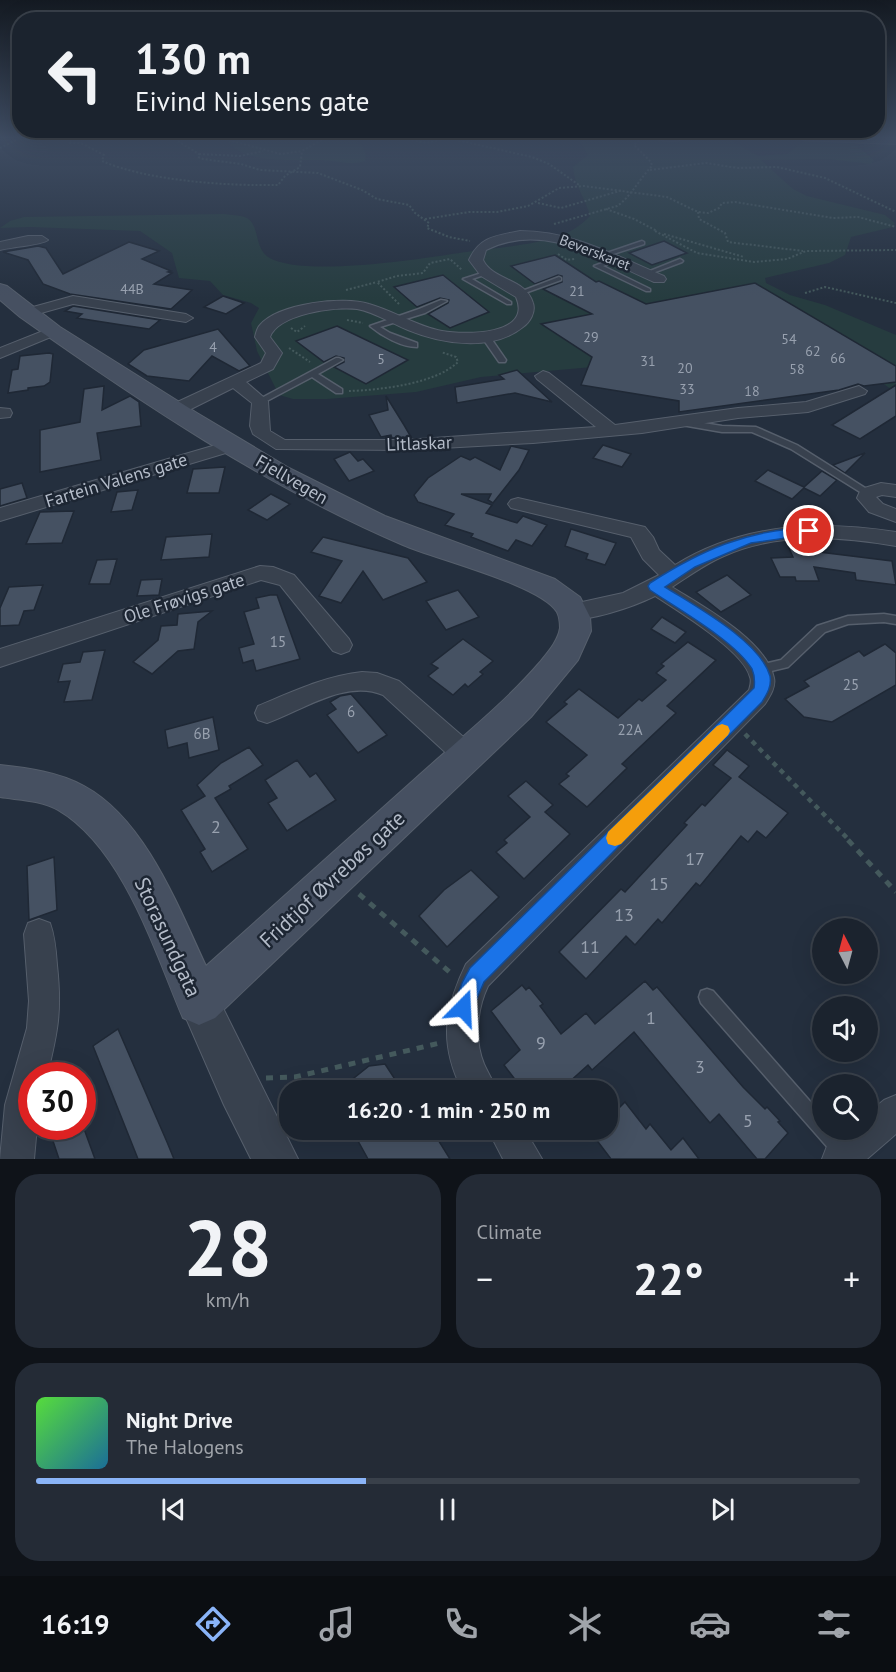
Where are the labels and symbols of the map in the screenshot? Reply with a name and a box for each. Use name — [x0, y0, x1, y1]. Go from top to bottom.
street label: Beverskaret — [557, 230, 633, 274]
house number: 44B — [120, 280, 144, 298]
house number: 21 — [569, 282, 585, 300]
house number: 29 — [583, 328, 599, 346]
house number: 54 — [781, 330, 797, 348]
house number: 4 — [209, 338, 217, 356]
house number: 62 — [805, 342, 821, 360]
house number: 66 — [830, 349, 846, 367]
house number: 5 — [377, 350, 385, 368]
house number: 31 — [640, 352, 656, 370]
house number: 20 — [677, 359, 693, 377]
house number: 58 — [789, 360, 805, 378]
house number: 33 — [679, 380, 695, 398]
house number: 18 — [744, 382, 760, 400]
street label: Litlaskar — [386, 430, 452, 456]
street label: Fartein Valens gate — [42, 447, 190, 513]
street label: Fjellvegen — [252, 449, 332, 509]
pin — [783, 505, 834, 556]
street label: Ole Frøvigs gate — [121, 568, 247, 628]
house number: 15 — [270, 632, 286, 651]
house number: 25 — [843, 675, 859, 694]
house number: 6 — [347, 702, 355, 721]
house number: 22A — [617, 720, 643, 739]
house number: 6B — [194, 724, 210, 743]
street label: Fridtjof Øvrebøs gate — [254, 805, 410, 953]
house number: 2 — [211, 815, 221, 838]
house number: 17 — [685, 847, 705, 870]
house number: 15 — [649, 872, 669, 895]
street label: Storasundgata — [128, 873, 208, 1001]
house number: 13 — [614, 903, 634, 926]
north arrow — [812, 918, 878, 984]
house number: 11 — [580, 935, 600, 958]
position arrow — [431, 976, 495, 1040]
house number: 1 — [646, 1006, 656, 1029]
house number: 9 — [536, 1031, 546, 1054]
house number: 3 — [695, 1055, 705, 1078]
speed limit sign: 30 — [18, 1062, 96, 1140]
house number: 5 — [743, 1109, 753, 1132]

